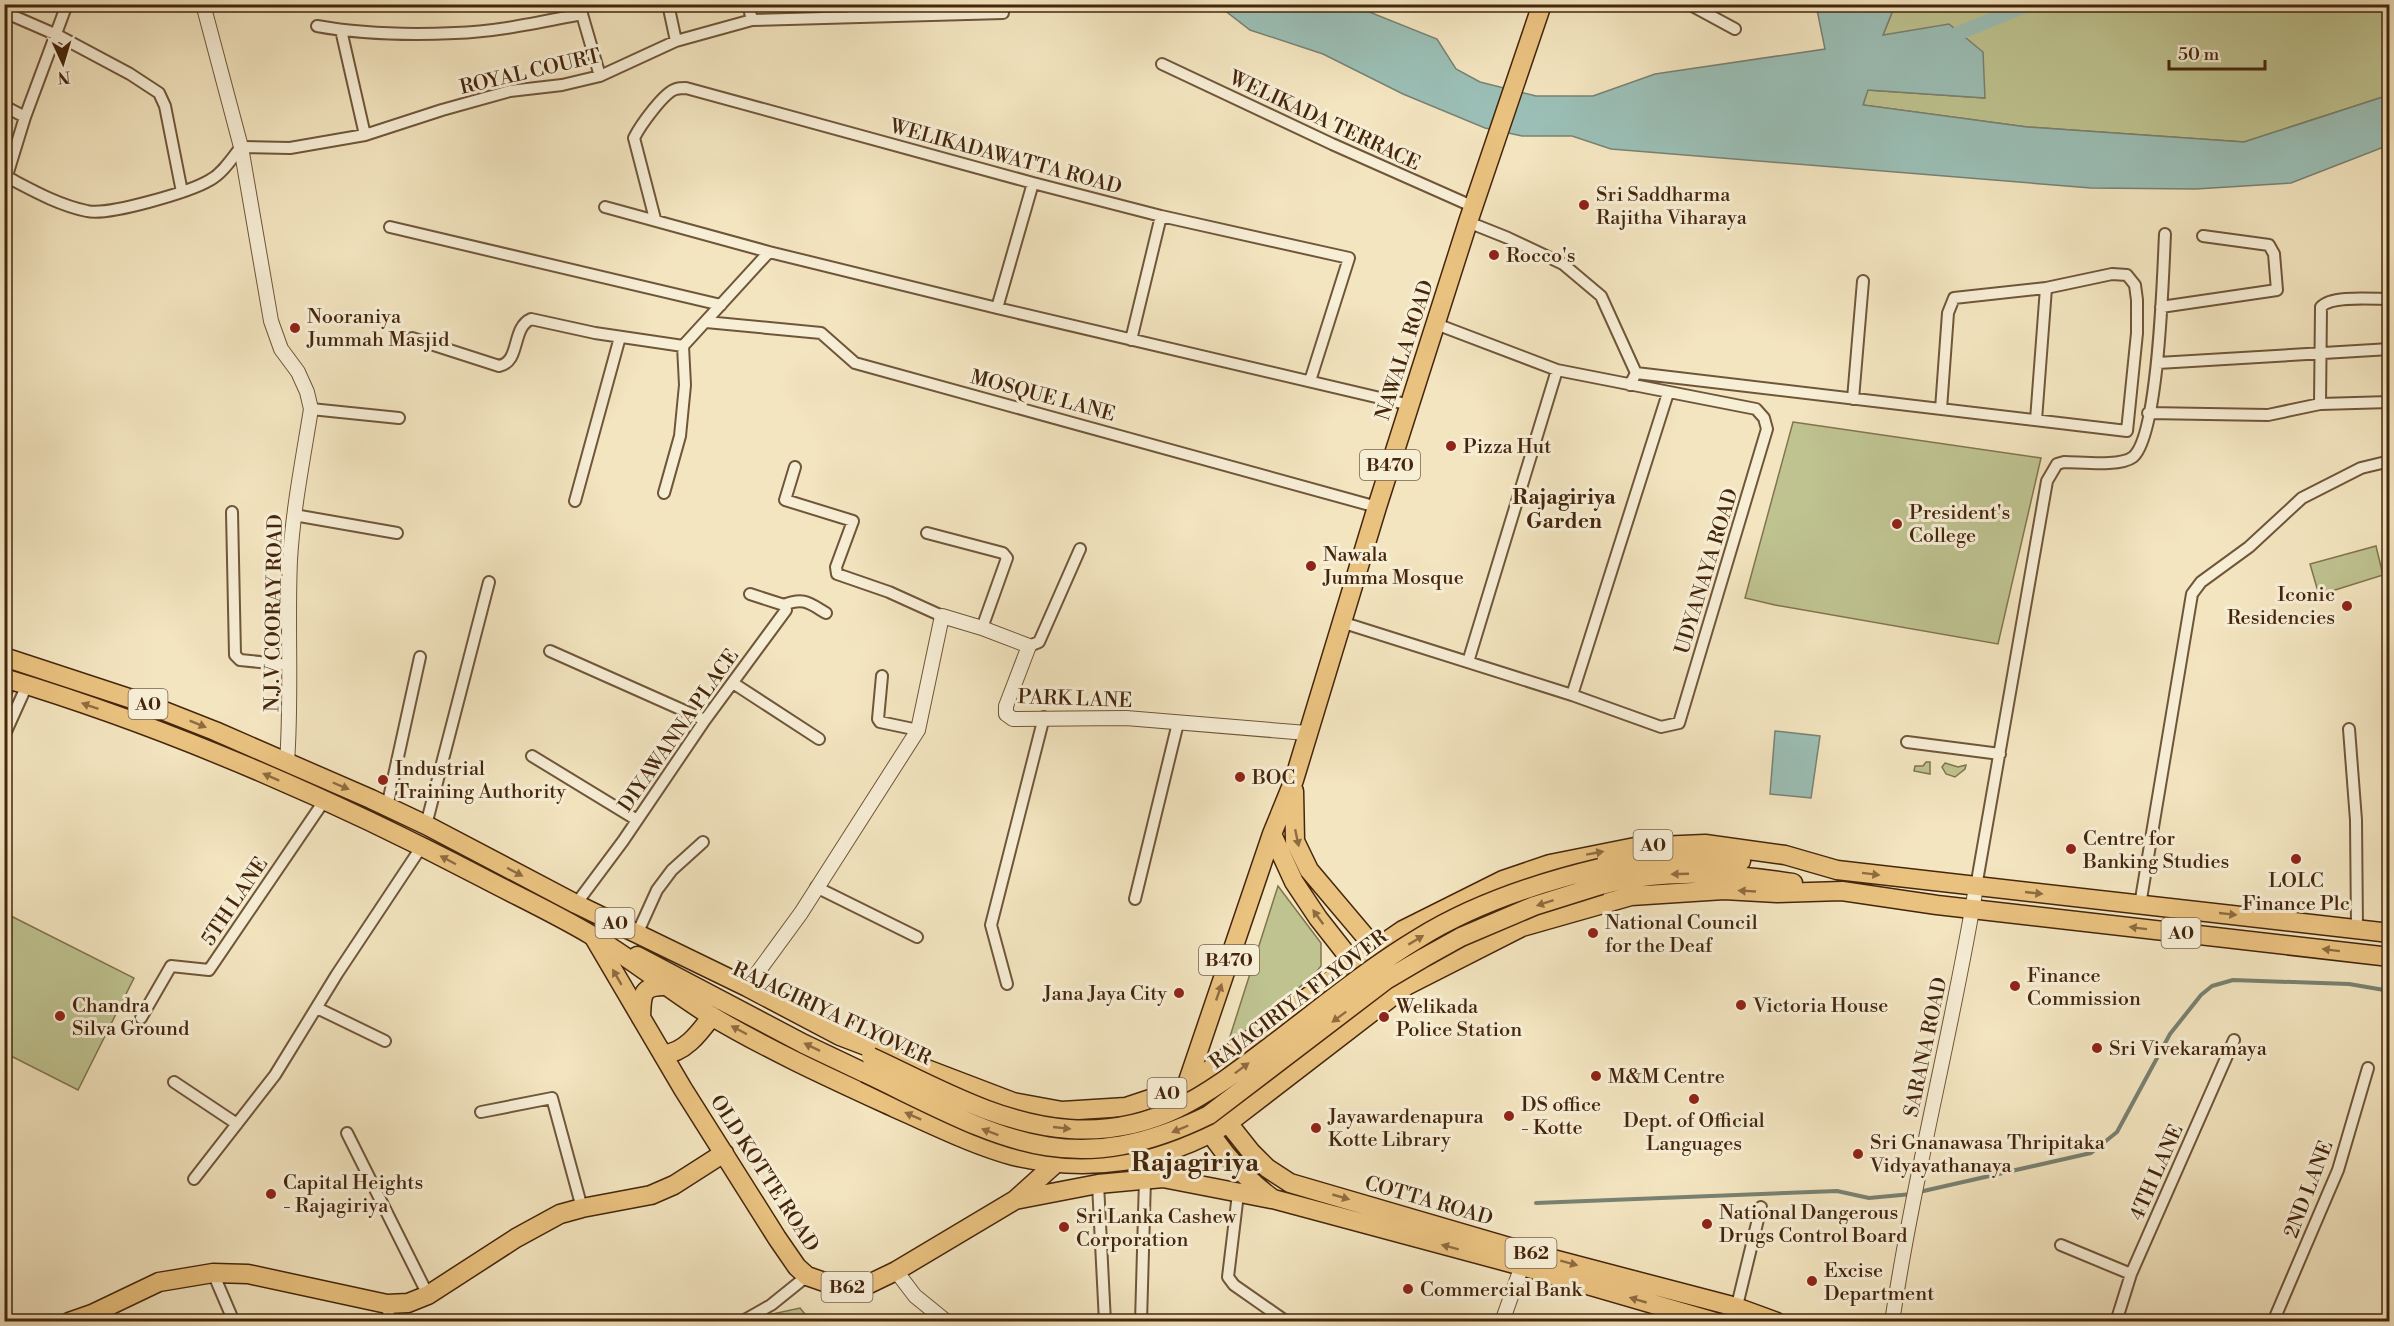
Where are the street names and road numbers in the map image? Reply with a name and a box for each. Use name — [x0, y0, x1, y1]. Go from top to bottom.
street label: ROYAL COURT — [457, 44, 603, 101]
street label: WELIKADA TERRACE — [1224, 66, 1424, 177]
street label: WELIKADAWATTA ROAD — [886, 114, 1124, 200]
street label: NAWALA ROAD — [1371, 277, 1440, 424]
street label: MOSQUE LANE — [967, 365, 1118, 428]
road number: B470 — [1360, 450, 1420, 480]
street label: UDYANAYA ROAD — [1670, 486, 1745, 657]
street label: N.J.V COORAY ROAD — [260, 514, 289, 712]
street label: DIYAWANNA PLACE — [614, 645, 745, 817]
street label: PARK LANE — [1017, 685, 1133, 714]
road number: A0 — [128, 689, 168, 719]
road number: A0 — [1634, 830, 1672, 860]
street label: 5TH LANE — [196, 853, 274, 951]
road number: A0 — [596, 908, 634, 938]
road number: A0 — [2162, 918, 2200, 948]
street label: RAJAGIRIYA FLYOVER — [1205, 924, 1394, 1075]
road number: B470 — [1199, 945, 1259, 975]
street label: RAJAGIRIYA FLYOVER — [728, 957, 936, 1072]
street label: SARANA ROAD — [1899, 975, 1953, 1119]
road number: A0 — [1148, 1078, 1186, 1108]
street label: OLD KOTTE ROAD — [704, 1091, 824, 1257]
street label: 4TH LANE — [2125, 1121, 2190, 1225]
street label: 2ND LANE — [2279, 1137, 2339, 1242]
street label: COTTA ROAD — [1362, 1171, 1496, 1232]
road number: B62 — [1506, 1238, 1556, 1268]
road number: B62 — [822, 1272, 872, 1302]

